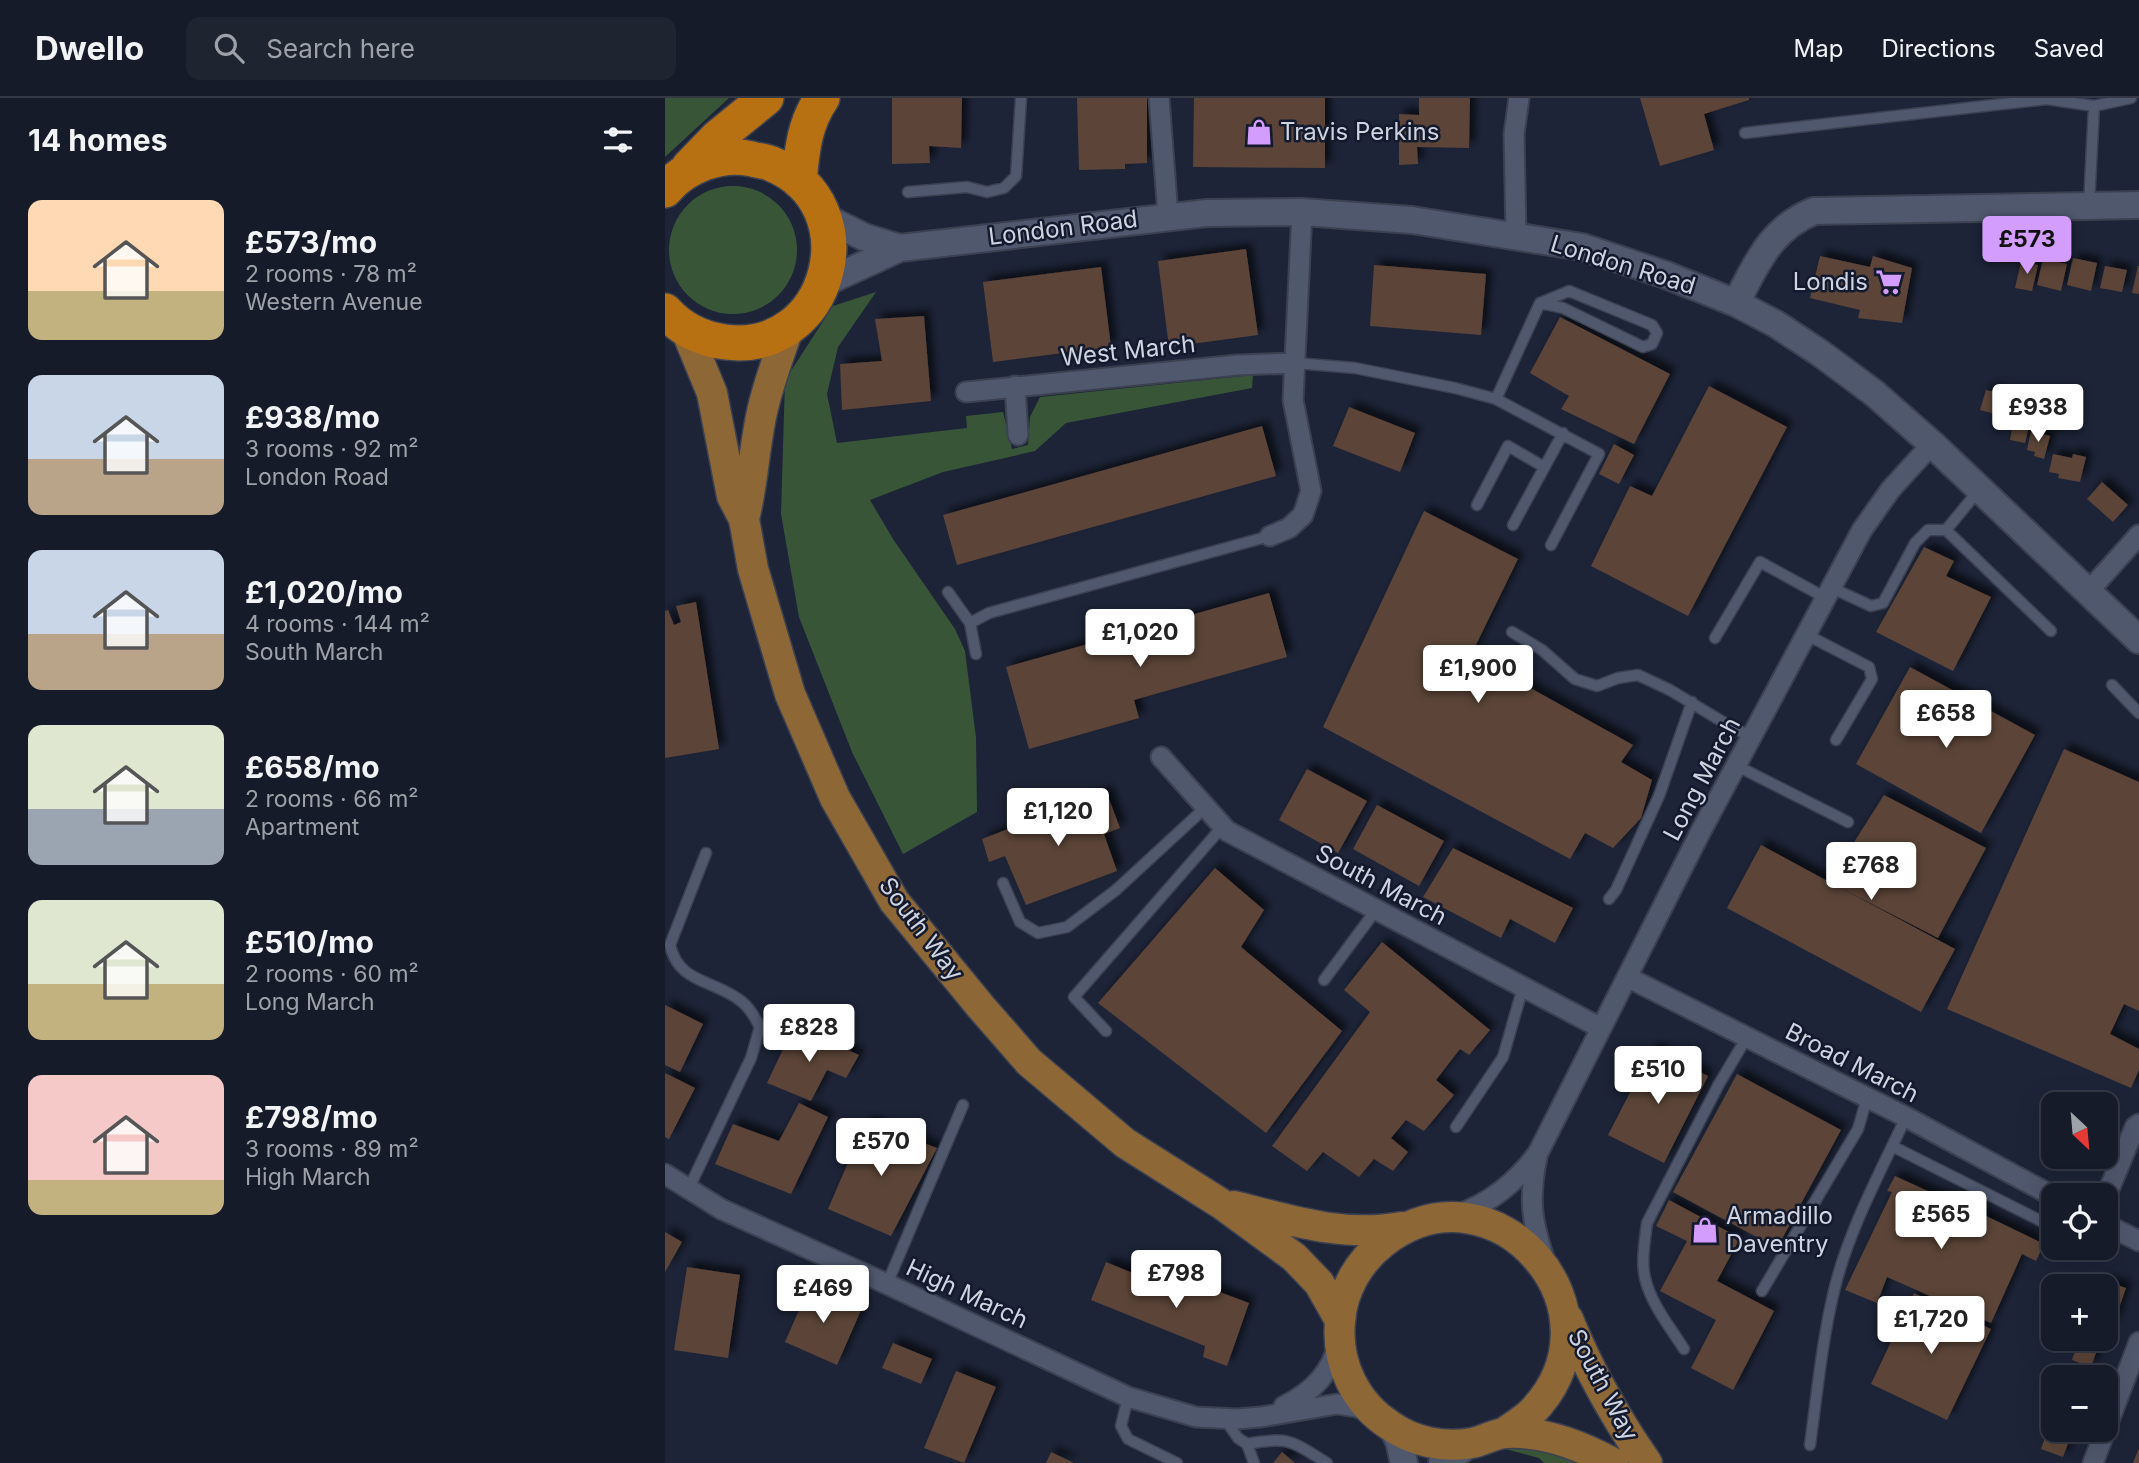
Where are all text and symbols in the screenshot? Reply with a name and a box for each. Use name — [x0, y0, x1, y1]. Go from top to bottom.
search box — [186, 17, 676, 80]
text: Dwello — [35, 28, 144, 68]
icon: search — [210, 29, 248, 67]
text: Search here — [266, 33, 415, 64]
text: Map — [1794, 34, 1843, 63]
text: Directions — [1881, 34, 1996, 63]
text: Saved — [2034, 34, 2104, 63]
shop icon: Travis Perkins — [1244, 117, 1274, 147]
place label: Travis Perkins — [1280, 117, 1439, 146]
icon: filters — [599, 121, 637, 159]
text: 14 homes — [28, 122, 167, 158]
street label: London Road — [987, 204, 1139, 251]
pin: £573 — [1986, 216, 2068, 276]
text: £573/mo — [245, 224, 377, 260]
text: £573 — [1998, 225, 2056, 253]
icon: home — [84, 228, 168, 312]
street label: London Road — [1547, 229, 1699, 300]
text: 2 rooms · 78 m² — [245, 260, 417, 288]
place label: Londis — [1793, 267, 1868, 296]
supermarket icon: Londis — [1874, 267, 1904, 297]
text: Western Avenue — [245, 288, 423, 316]
street label: West March — [1059, 329, 1197, 372]
pin: £938 — [1997, 384, 2079, 444]
text: £938 — [2008, 393, 2068, 421]
text: £938/mo — [245, 399, 380, 435]
icon: home — [84, 403, 168, 487]
text: 3 rooms · 92 m² — [245, 435, 418, 463]
text: London Road — [245, 463, 389, 491]
text: £1,020/mo — [245, 574, 403, 610]
icon: home — [84, 578, 168, 662]
text: 4 rooms · 144 m² — [245, 610, 430, 638]
pin: £1,020 — [1083, 610, 1197, 669]
text: £1,020 — [1101, 618, 1179, 646]
text: South March — [245, 638, 383, 666]
pin: £1,900 — [1421, 646, 1535, 705]
text: £1,900 — [1439, 654, 1517, 682]
pin: £658 — [1905, 690, 1987, 750]
text: £658 — [1916, 699, 1976, 727]
street label: Long March — [1657, 712, 1746, 845]
text: £658/mo — [245, 749, 380, 785]
icon: home — [84, 753, 168, 837]
text: 2 rooms · 66 m² — [245, 785, 419, 813]
pin: £1,120 — [1001, 788, 1115, 848]
text: £1,120 — [1023, 797, 1093, 825]
text: Apartment — [245, 813, 359, 841]
street label: South March — [1311, 838, 1452, 931]
pin: £768 — [1830, 842, 1912, 902]
text: £768 — [1842, 851, 1900, 879]
street label: South Way — [873, 871, 970, 986]
text: £510/mo — [245, 924, 374, 960]
icon: home — [84, 928, 168, 1012]
text: 2 rooms · 60 m² — [245, 960, 419, 988]
text: Long March — [245, 988, 375, 1016]
pin: £828 — [768, 1004, 850, 1064]
text: £828 — [779, 1013, 839, 1041]
street label: Broad March — [1781, 1017, 1924, 1109]
pin: £510 — [1617, 1046, 1699, 1106]
text: £510 — [1631, 1055, 1685, 1083]
north arrow — [2041, 1092, 2117, 1169]
map controls — [2041, 1092, 2118, 1442]
text: £798/mo — [245, 1099, 378, 1135]
icon: home — [84, 1103, 168, 1187]
pin: £570 — [840, 1118, 922, 1178]
text: £570 — [852, 1127, 910, 1155]
text: 3 rooms · 89 m² — [245, 1135, 419, 1163]
text: High March — [245, 1163, 371, 1191]
button: locate — [2041, 1183, 2118, 1260]
pin: £565 — [1900, 1192, 1982, 1251]
text: £565 — [1911, 1200, 1971, 1228]
place label: Armadillo Daventry — [1726, 1201, 1833, 1258]
shop icon: Armadillo Daventry — [1690, 1215, 1720, 1245]
pin: £798 — [1135, 1250, 1217, 1310]
street label: High March — [902, 1253, 1033, 1334]
text: £798 — [1147, 1259, 1205, 1287]
pin: £469 — [782, 1266, 864, 1325]
text: £469 — [793, 1274, 853, 1302]
button: + — [2041, 1274, 2118, 1351]
pin: £1,720 — [1874, 1296, 1988, 1356]
text: £1,720 — [1893, 1305, 1969, 1333]
street label: South Way — [1562, 1324, 1645, 1445]
button: − — [2041, 1365, 2118, 1442]

